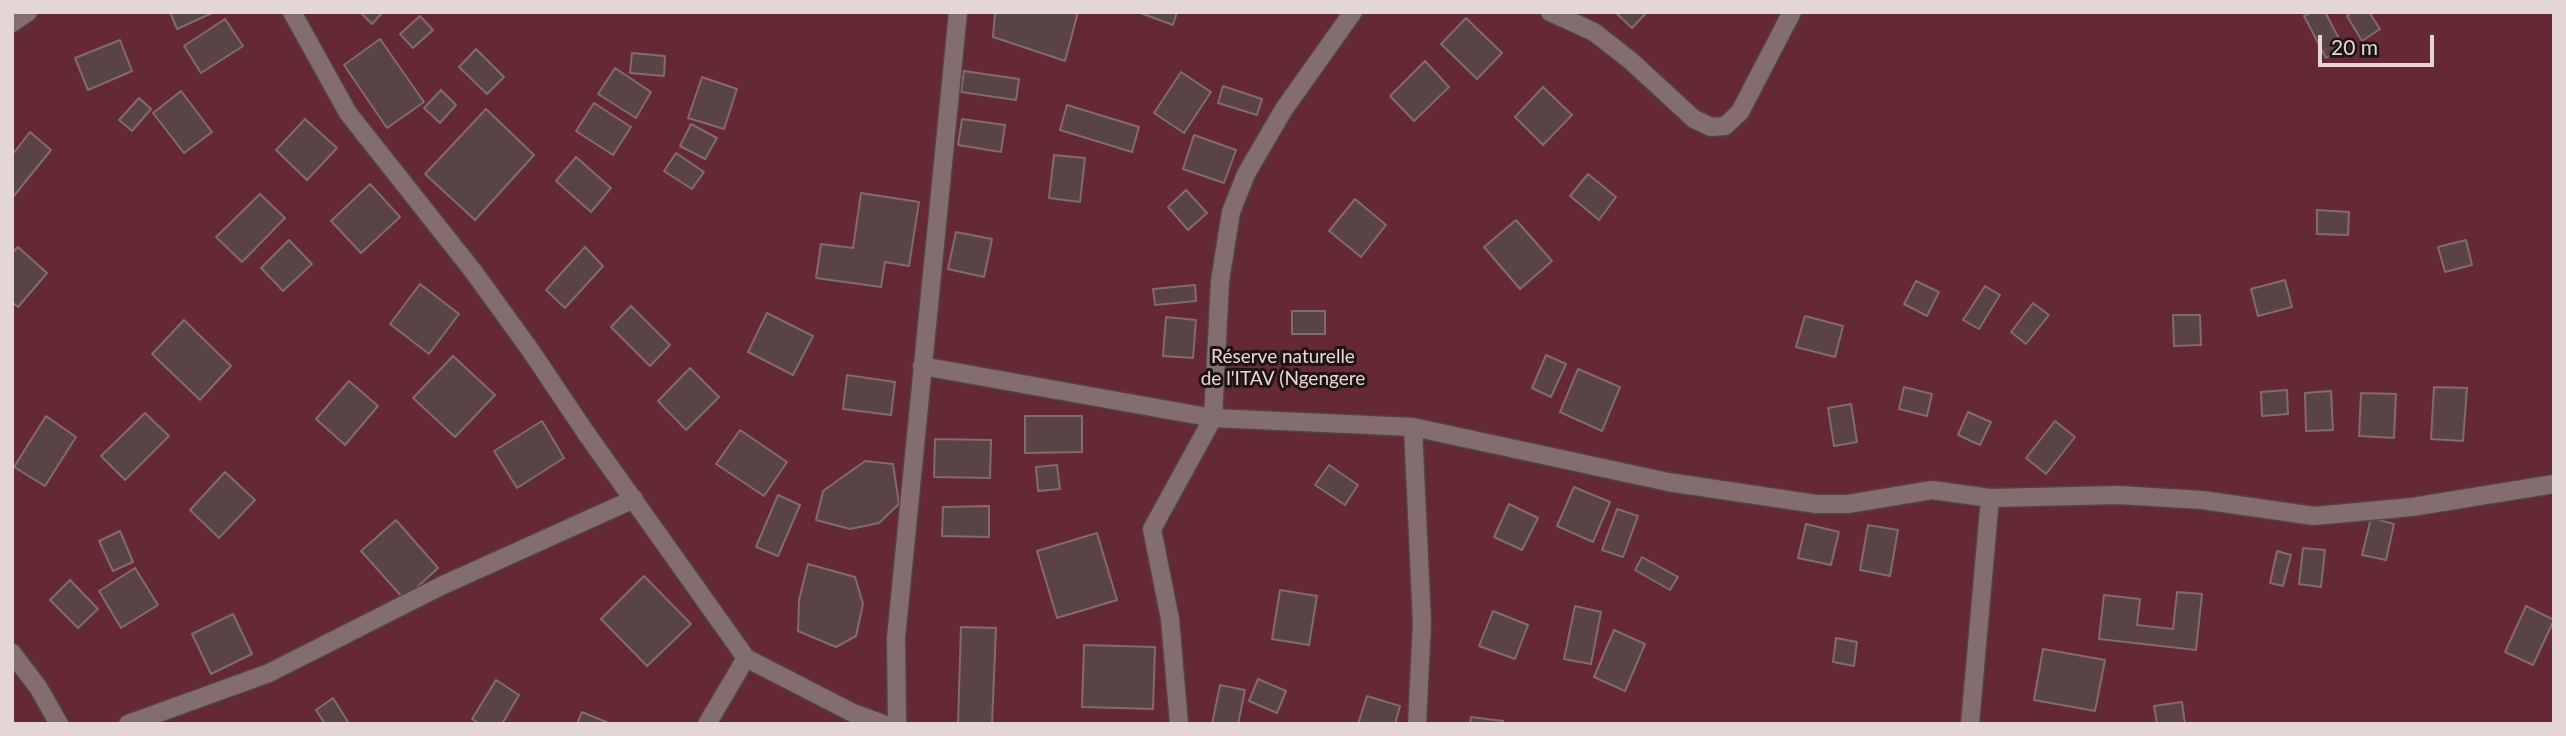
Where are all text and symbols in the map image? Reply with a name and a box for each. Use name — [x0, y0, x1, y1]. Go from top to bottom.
scale bar — [2321, 21, 2436, 65]
text: 20 m — [2331, 34, 2378, 59]
park label: Réserve naturelle de l'ITAV (Ngengere — [1201, 346, 1365, 390]

